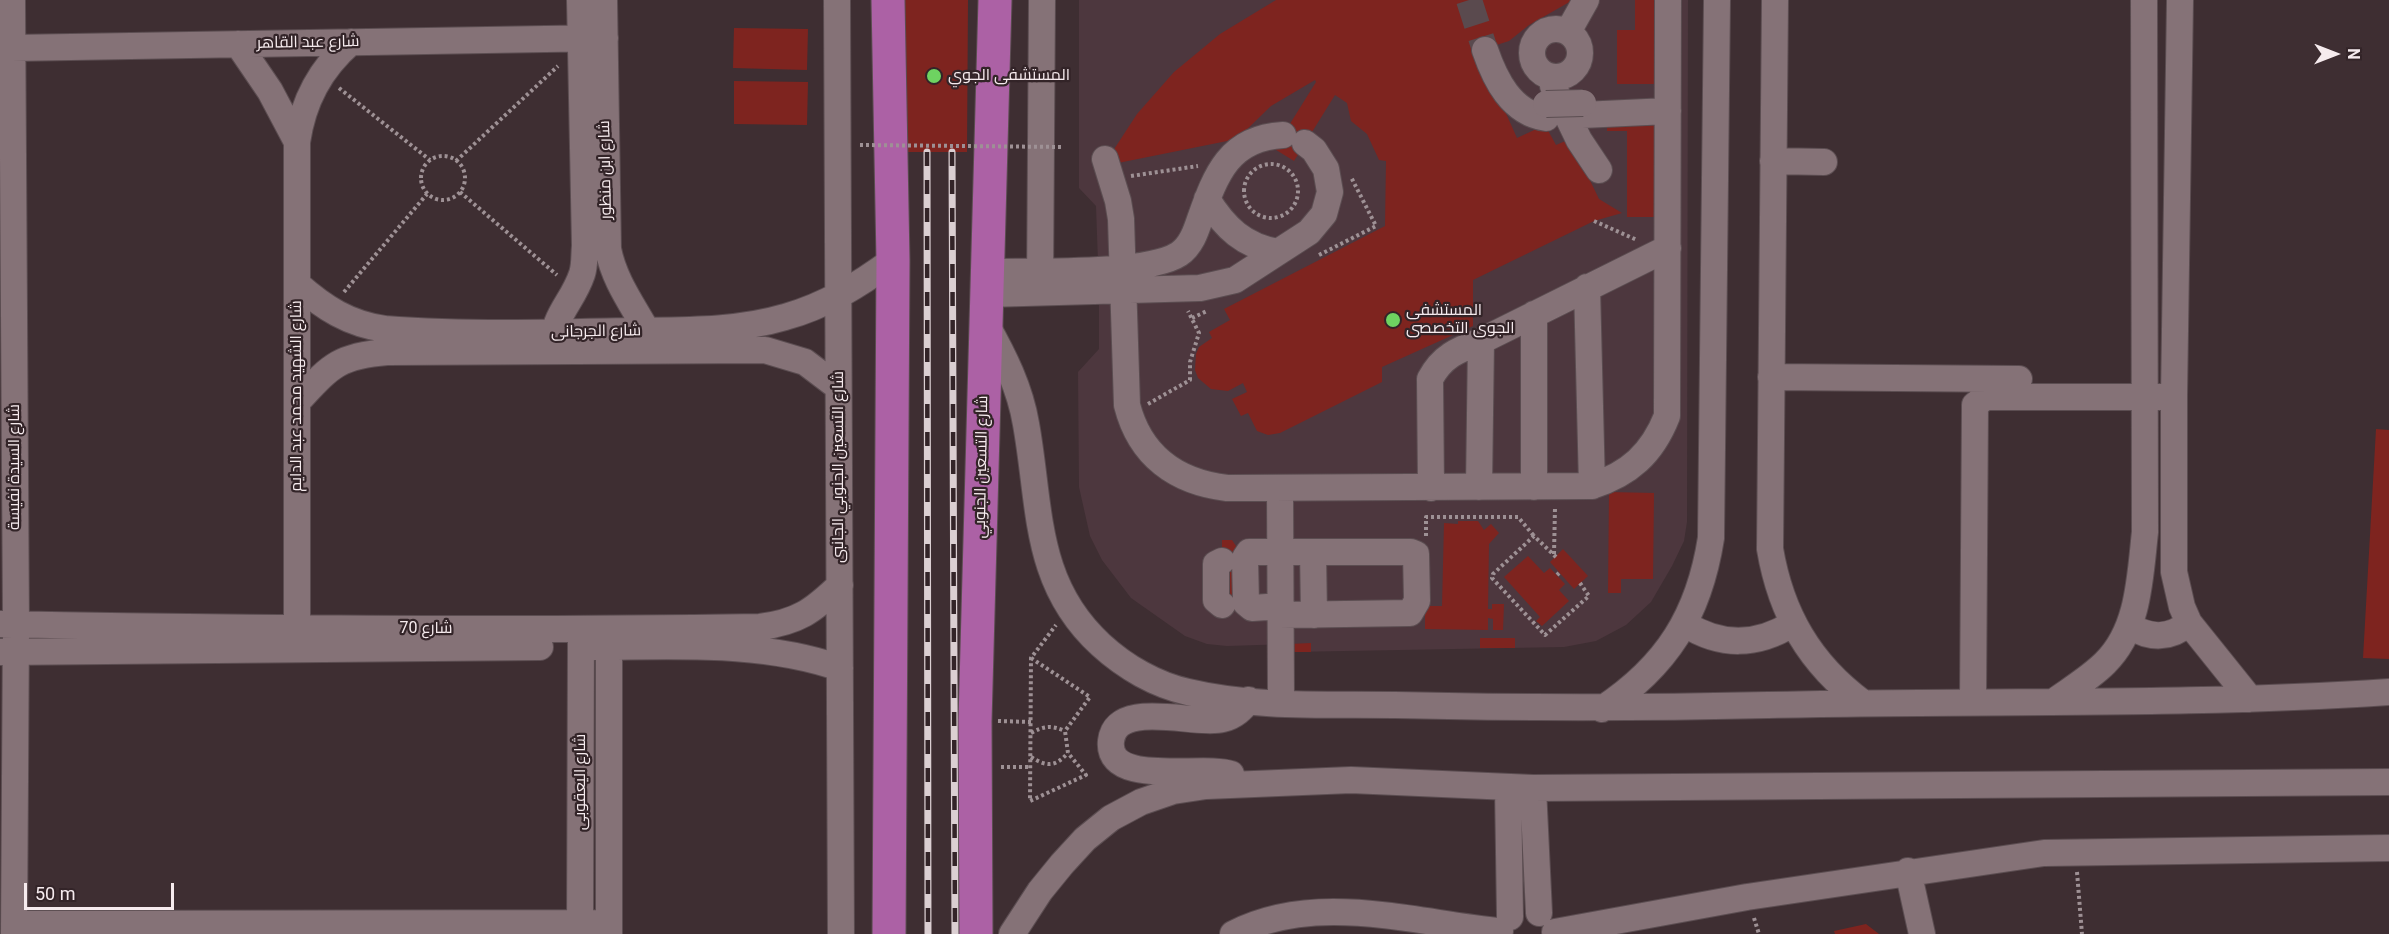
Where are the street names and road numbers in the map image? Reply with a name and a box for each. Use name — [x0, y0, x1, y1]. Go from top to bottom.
street label: شارع عبد القاهر — [256, 33, 360, 53]
street label: شارع ابن منظور — [596, 120, 616, 220]
street label: شارع الشهيد محمد عبد الدايم — [287, 300, 307, 492]
street label: شارع الجرجانى — [551, 322, 641, 342]
street label: شارع التسعين الجنوبي الجانبى — [829, 371, 849, 563]
street label: شارع التسعين الجنوبي — [971, 395, 993, 539]
street label: شارع السيدة نفيسة — [5, 404, 25, 530]
street label: شارع 70 — [400, 619, 452, 639]
street label: شارع اليعقوبى — [571, 734, 591, 830]

